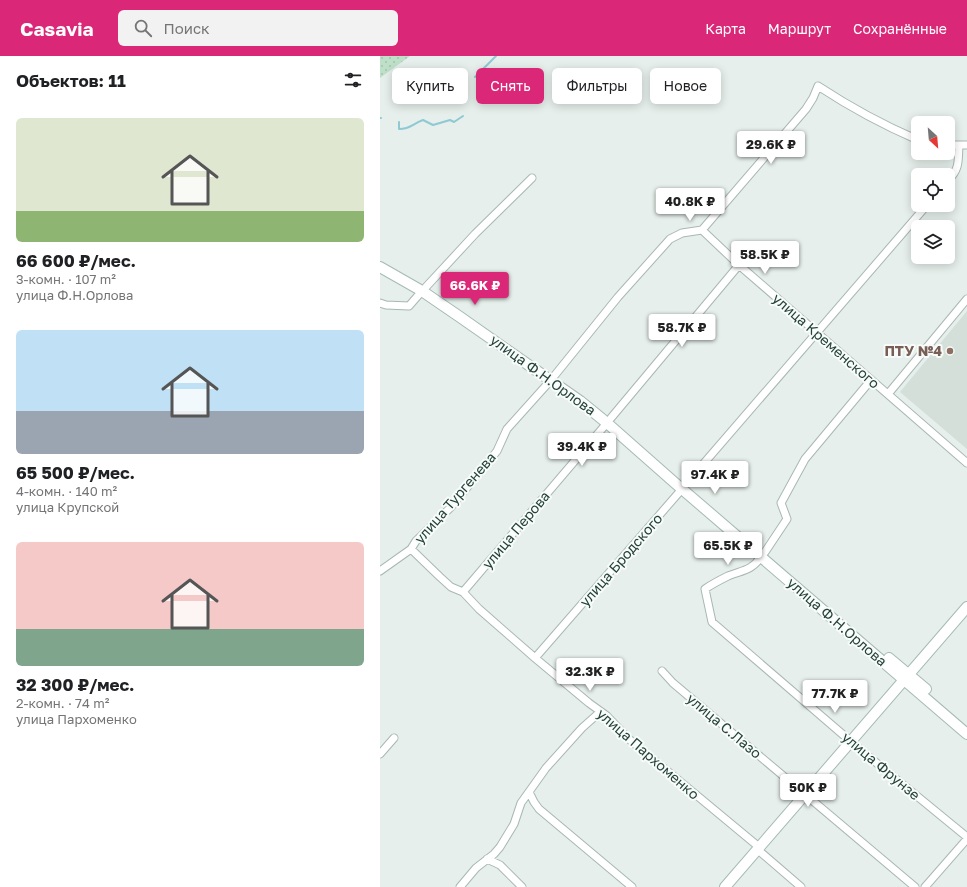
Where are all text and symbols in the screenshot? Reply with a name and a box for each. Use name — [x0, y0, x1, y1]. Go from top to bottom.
search box — [118, 10, 398, 46]
text: Casavia — [20, 17, 94, 40]
icon: search — [132, 17, 154, 39]
text: Поиск — [164, 19, 210, 37]
text: Карта — [705, 20, 746, 37]
text: Маршрут — [768, 20, 831, 37]
text: Сохранённые — [853, 20, 947, 37]
chip: Купить — [392, 68, 468, 104]
chip: Снять — [476, 68, 544, 104]
chip: Фильтры — [552, 68, 642, 104]
chip: Новое — [650, 68, 721, 104]
icon: filters — [342, 69, 364, 91]
text: Объектов: 11 — [16, 70, 126, 91]
north arrow — [911, 116, 955, 160]
map controls — [911, 116, 955, 264]
pin: 29.6K ₽ — [734, 131, 808, 165]
text: 29.6K ₽ — [746, 136, 796, 152]
icon: home — [154, 144, 226, 216]
button: locate — [911, 168, 955, 212]
pin: 40.8K ₽ — [653, 188, 727, 222]
text: 40.8K ₽ — [665, 193, 715, 209]
button: layers — [911, 220, 955, 264]
pin: 58.5K ₽ — [728, 241, 802, 275]
text: 58.5K ₽ — [740, 246, 790, 262]
text: 66 600 ₽/мес. — [16, 250, 136, 271]
text: 3-комн. · 107 m² — [16, 271, 116, 287]
pin: 66.6K ₽ — [438, 272, 512, 306]
text: 66.6K ₽ — [450, 277, 500, 293]
text: улица Ф.Н.Орлова — [16, 287, 133, 303]
street label: улица Кременского — [769, 289, 883, 392]
pin: 58.7K ₽ — [645, 314, 719, 348]
text: 58.7K ₽ — [658, 319, 706, 335]
street label: улица Ф.Н.Орлова — [487, 331, 599, 419]
place label: ПТУ №4 — [884, 342, 942, 359]
marker: ПТУ №4 — [945, 346, 955, 356]
icon: home — [154, 356, 226, 428]
pin: 39.4K ₽ — [545, 433, 619, 467]
text: 39.4K ₽ — [557, 438, 607, 454]
street label: улица Тургенева — [410, 449, 499, 547]
pin: 97.4K ₽ — [678, 461, 752, 495]
text: 65 500 ₽/мес. — [16, 462, 135, 483]
text: 97.4K ₽ — [690, 466, 740, 482]
text: 4-комн. · 140 m² — [16, 483, 117, 499]
street label: улица Перова — [478, 487, 553, 572]
text: улица Крупской — [16, 499, 119, 515]
street label: улица Бродского — [576, 510, 666, 610]
pin: 65.5K ₽ — [691, 532, 765, 566]
text: 65.5K ₽ — [703, 537, 753, 553]
icon: home — [154, 568, 226, 640]
street label: улица Ф.Н.Орлова — [784, 574, 891, 669]
pin: 32.3K ₽ — [553, 658, 627, 692]
text: 32.3K ₽ — [565, 663, 615, 679]
text: 32 300 ₽/мес. — [16, 674, 135, 695]
pin: 77.7K ₽ — [798, 680, 872, 714]
text: 77.7K ₽ — [812, 685, 858, 701]
street label: улица С.Лазо — [684, 689, 765, 762]
text: 2-комн. · 74 m² — [16, 695, 109, 711]
street label: улица Пархоменко — [594, 705, 703, 803]
text: улица Пархоменко — [16, 711, 137, 727]
street label: улица Фрунзе — [839, 728, 924, 803]
pin: 50K ₽ — [780, 774, 836, 808]
text: 50K ₽ — [789, 779, 827, 795]

